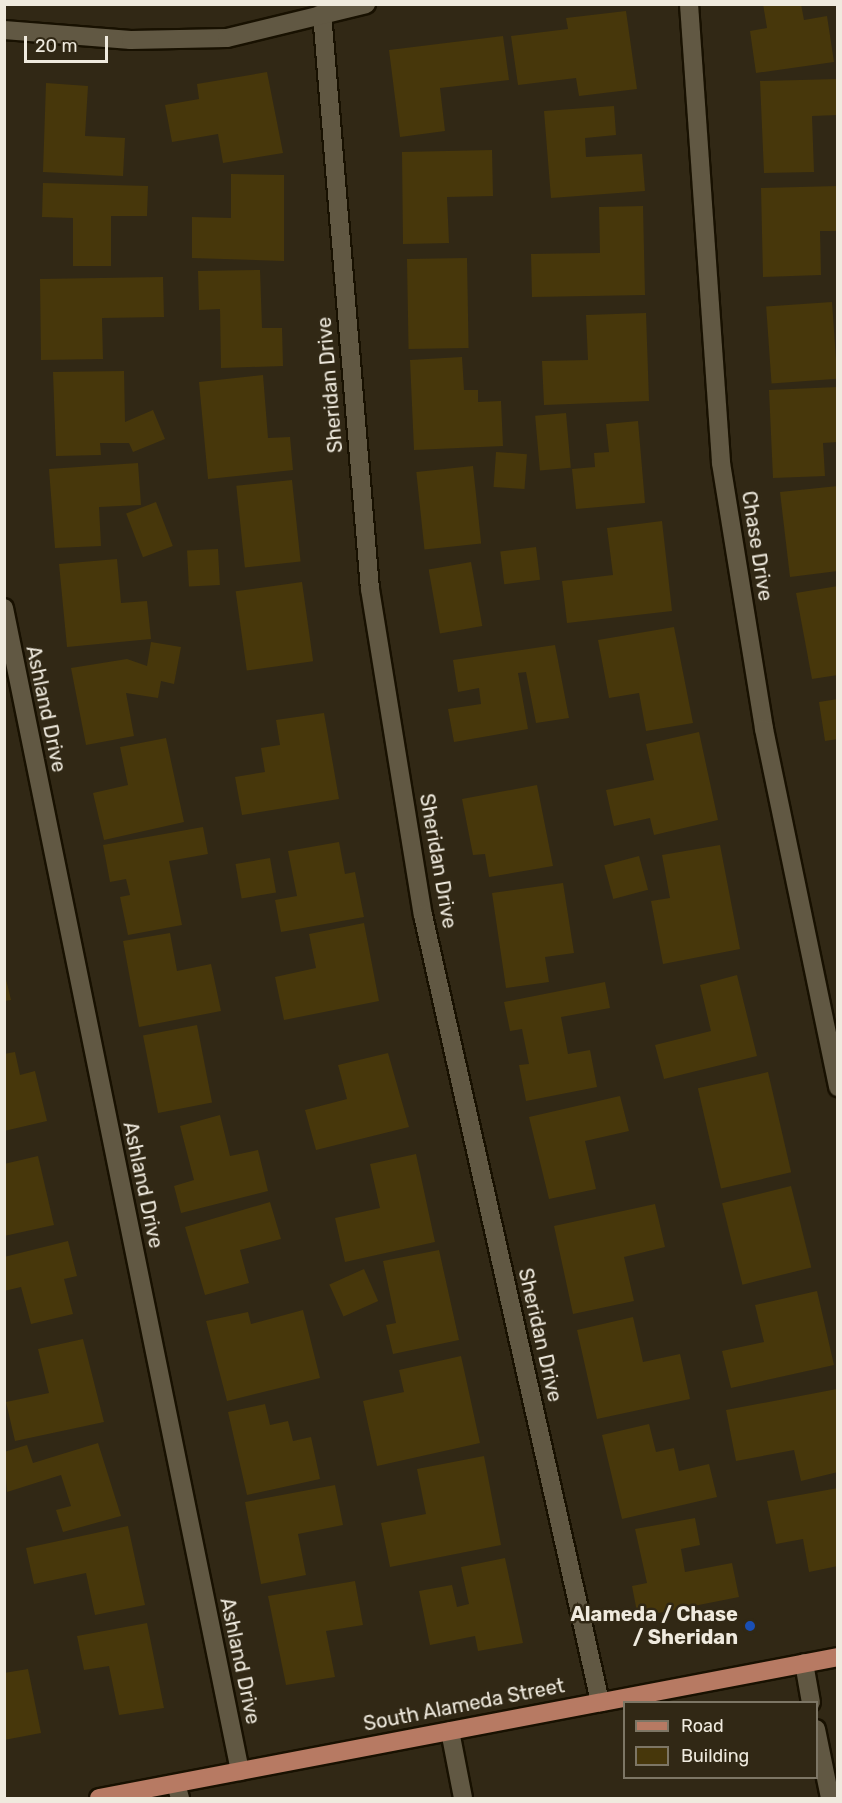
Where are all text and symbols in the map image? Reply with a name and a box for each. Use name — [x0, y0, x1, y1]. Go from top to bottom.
scale bar — [27, 24, 111, 62]
text: 20 m — [35, 35, 77, 57]
street label: Sheridan Drive — [312, 316, 348, 454]
street label: Chase Drive — [736, 489, 778, 603]
street label: Ashland Drive — [21, 644, 71, 774]
street label: Sheridan Drive — [414, 792, 462, 930]
street label: Ashland Drive — [118, 1120, 168, 1250]
street label: Sheridan Drive — [513, 1266, 567, 1404]
street label: Ashland Drive — [215, 1596, 265, 1726]
place label: Alameda / Chase / Sheridan — [571, 1602, 738, 1649]
marker: Alameda / Chase / Sheridan — [743, 1619, 757, 1633]
street label: South Alameda Street — [361, 1674, 567, 1736]
legend — [623, 1701, 818, 1779]
text: Road — [681, 1715, 724, 1737]
text: Building — [681, 1745, 749, 1767]

